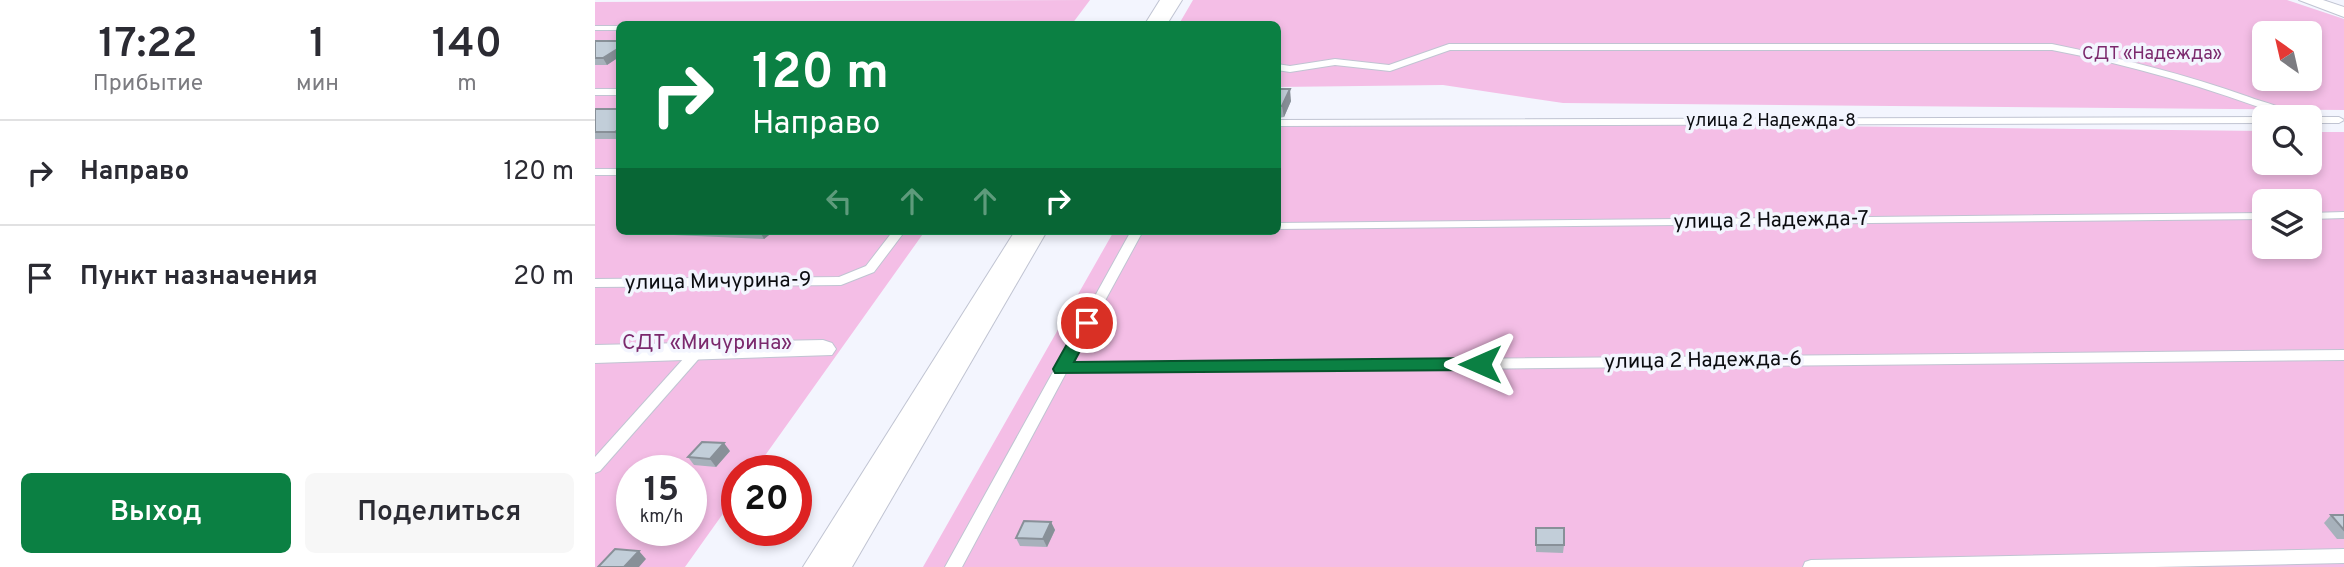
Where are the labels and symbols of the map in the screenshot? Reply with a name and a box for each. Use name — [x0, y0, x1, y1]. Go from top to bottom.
north arrow — [2252, 21, 2322, 91]
park label: СДТ «Надежда» — [2082, 43, 2222, 66]
street label: улица 2 Надежда-8 — [1686, 110, 1856, 133]
street label: улица 2 Надежда-7 — [1673, 206, 1869, 236]
street label: улица Мичурина-9 — [624, 267, 812, 297]
pin — [1057, 293, 1117, 353]
position arrow — [1443, 327, 1517, 401]
park label: СДТ «Мичурина» — [622, 330, 792, 357]
street label: улица 2 Надежда-6 — [1604, 346, 1802, 376]
speed limit sign: 20 — [721, 455, 812, 546]

